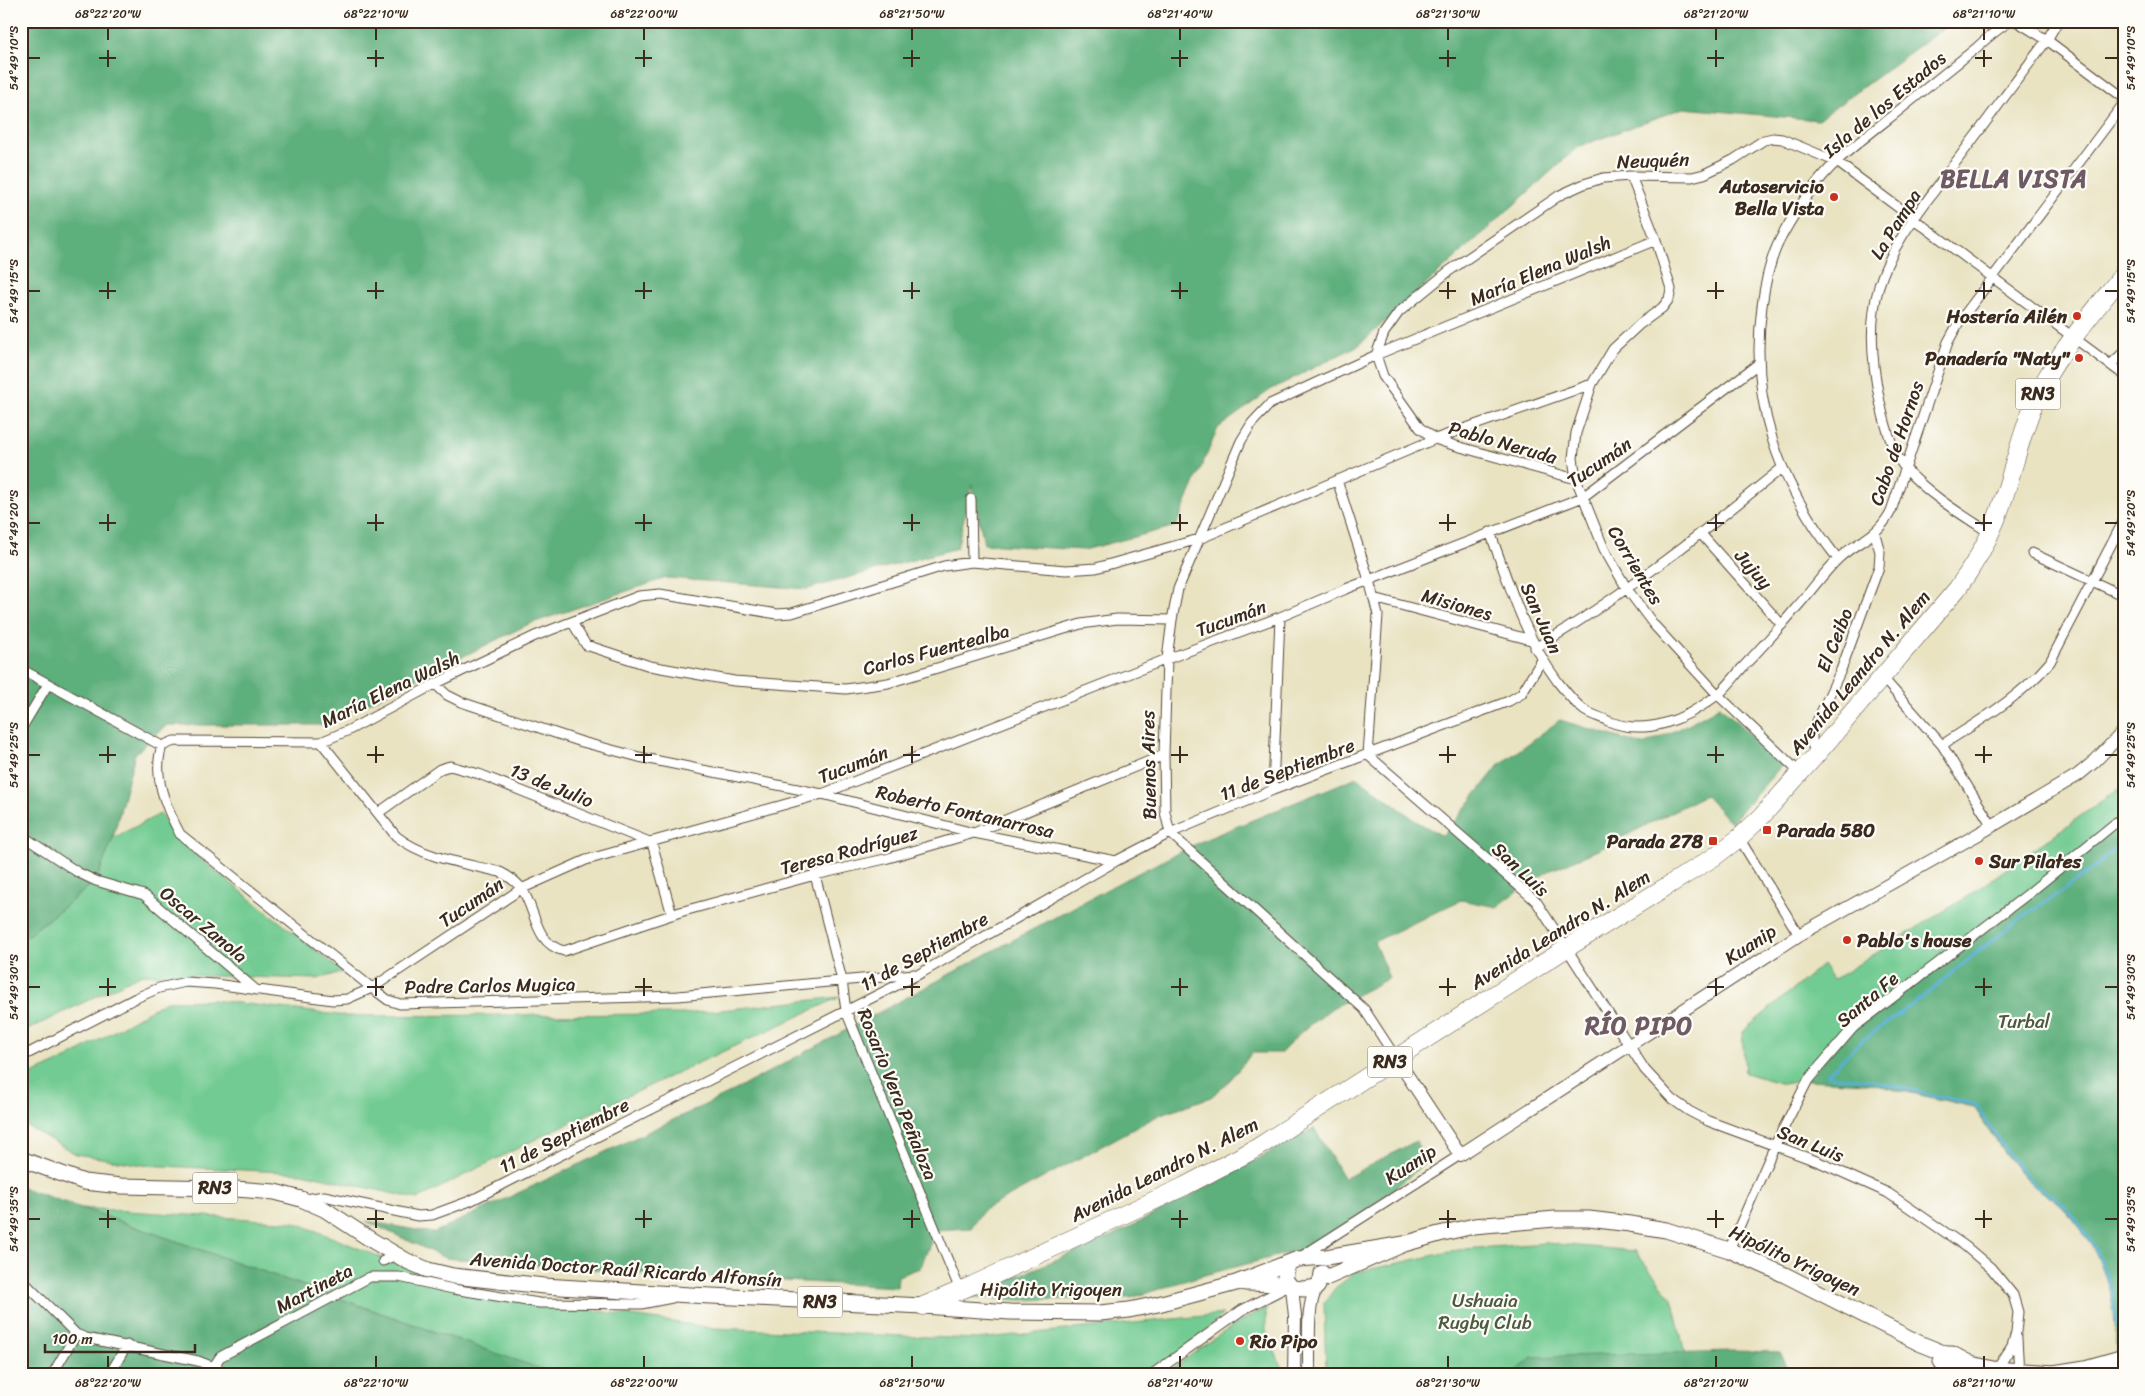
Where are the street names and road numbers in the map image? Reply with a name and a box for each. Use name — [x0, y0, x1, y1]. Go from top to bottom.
street label: Isla de los Estados — [1814, 42, 1954, 167]
street label: Neuquén — [1616, 143, 1690, 178]
street label: La Pampa — [1861, 182, 1930, 266]
street label: María Elena Walsh — [1464, 226, 1616, 315]
street label: Cabo de Hornos — [1860, 376, 1933, 510]
road number: RN3 — [2016, 378, 2060, 409]
street label: Pablo Neruda — [1445, 411, 1561, 474]
street label: Tucumán — [1560, 428, 1639, 497]
street label: Corrientes — [1599, 519, 1673, 612]
street label: Jujuy — [1726, 541, 1781, 597]
street label: San Juan — [1511, 577, 1572, 659]
street label: Misiones — [1418, 579, 1496, 630]
street label: Avenida Leandro N. Alem — [1779, 582, 1939, 763]
street label: Tucumán — [1191, 590, 1271, 646]
street label: El Ceibo — [1807, 603, 1862, 678]
street label: Carlos Fuentealba — [859, 614, 1014, 685]
street label: María Elena Walsh — [315, 642, 465, 737]
street label: Buenos Aires — [1131, 710, 1166, 820]
street label: 11 de Septiembre — [1215, 728, 1360, 810]
street label: Tucumán — [813, 736, 893, 793]
street label: 13 de Julio — [505, 754, 599, 817]
street label: Roberto Fontanarrosa — [873, 775, 1058, 848]
street label: Teresa Rodríguez — [776, 816, 923, 885]
street label: San Luis — [1484, 834, 1558, 905]
street label: Avenida Leandro N. Alem — [1463, 860, 1657, 999]
street label: Tucumán — [432, 868, 511, 937]
street label: Oscar Zanola — [152, 877, 256, 972]
street label: 11 de Septiembre — [854, 902, 995, 1000]
street label: Kuanip — [1717, 915, 1783, 974]
street label: Santa Fe — [1828, 963, 1906, 1036]
street label: Padre Carlos Mugica — [404, 968, 576, 1003]
street label: Rosario Vera Peñaloza — [848, 1003, 947, 1186]
road number: RN3 — [1368, 1046, 1412, 1078]
street label: 11 de Septiembre — [493, 1088, 635, 1183]
street label: Avenida Leandro N. Alem — [1063, 1108, 1264, 1232]
street label: San Luis — [1772, 1115, 1849, 1172]
street label: Kuanip — [1377, 1135, 1443, 1194]
road number: RN3 — [192, 1172, 238, 1204]
street label: Hipólito Yrigoyen — [1724, 1216, 1866, 1305]
street label: Avenida Doctor Raúl Ricardo Alfonsín — [468, 1242, 783, 1297]
street label: Martineta — [270, 1254, 359, 1323]
street label: Hipólito Yrigoyen — [980, 1273, 1122, 1306]
road number: RN3 — [798, 1286, 842, 1318]

